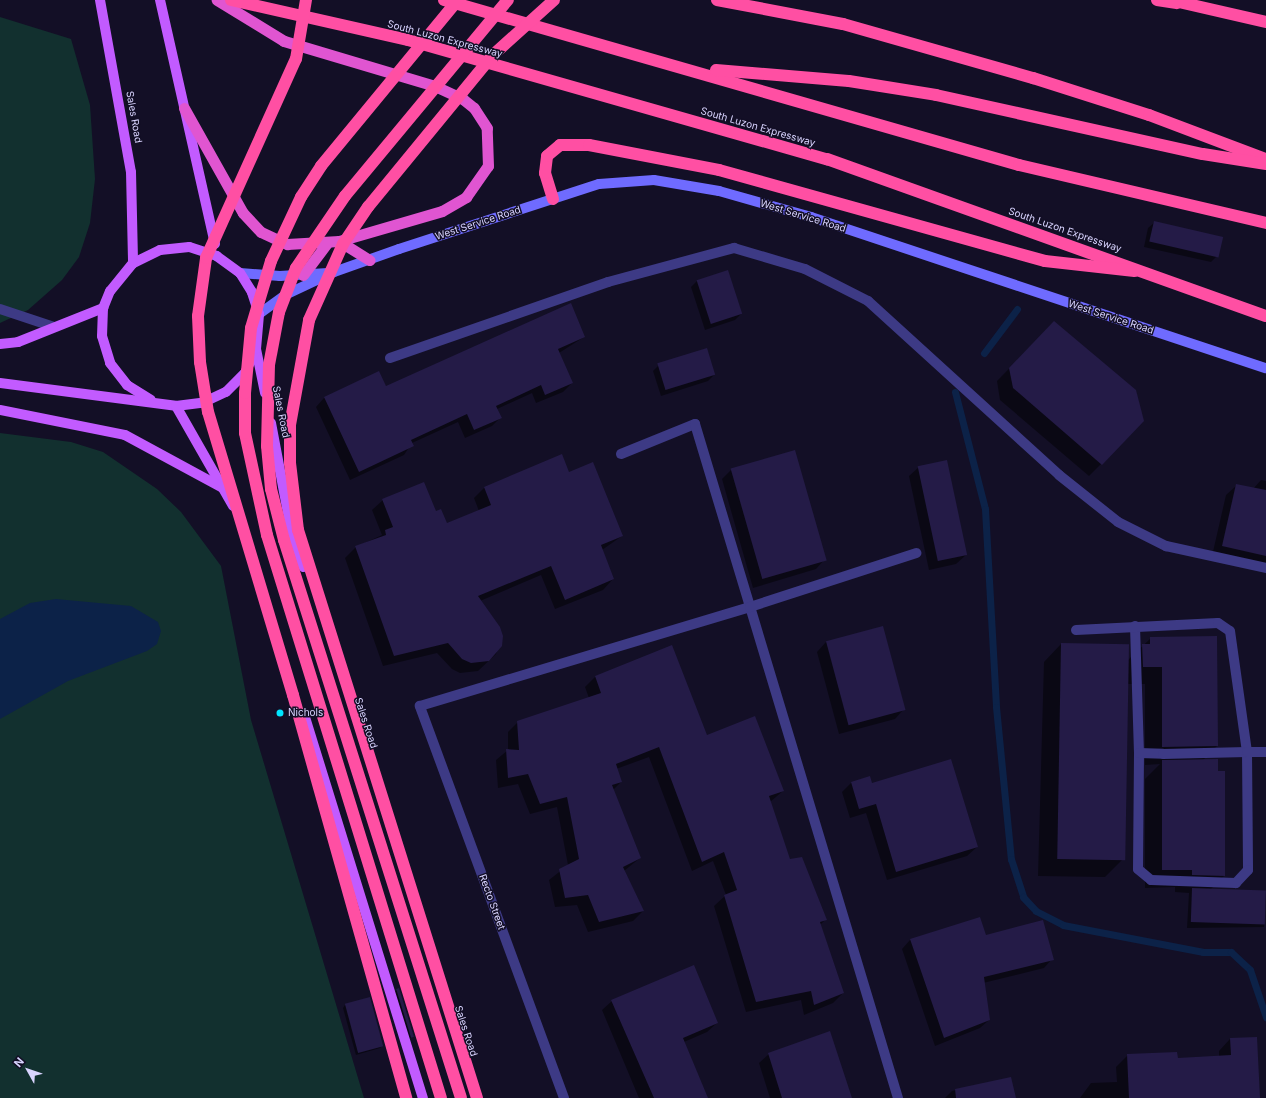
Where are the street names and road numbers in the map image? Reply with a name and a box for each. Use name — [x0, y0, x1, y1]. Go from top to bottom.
street label: South Luzon Expressway — [386, 18, 504, 60]
street label: Sales Road — [124, 90, 144, 144]
street label: South Luzon Expressway — [699, 105, 817, 149]
street label: West Service Road — [759, 197, 847, 235]
street label: West Service Road — [434, 204, 522, 242]
street label: South Luzon Expressway — [1007, 205, 1123, 255]
street label: West Service Road — [1067, 298, 1155, 336]
street label: Sales Road — [270, 385, 292, 439]
street label: Sales Road — [352, 696, 380, 750]
street label: Recto Street — [476, 873, 508, 931]
street label: Sales Road — [452, 1004, 480, 1058]

